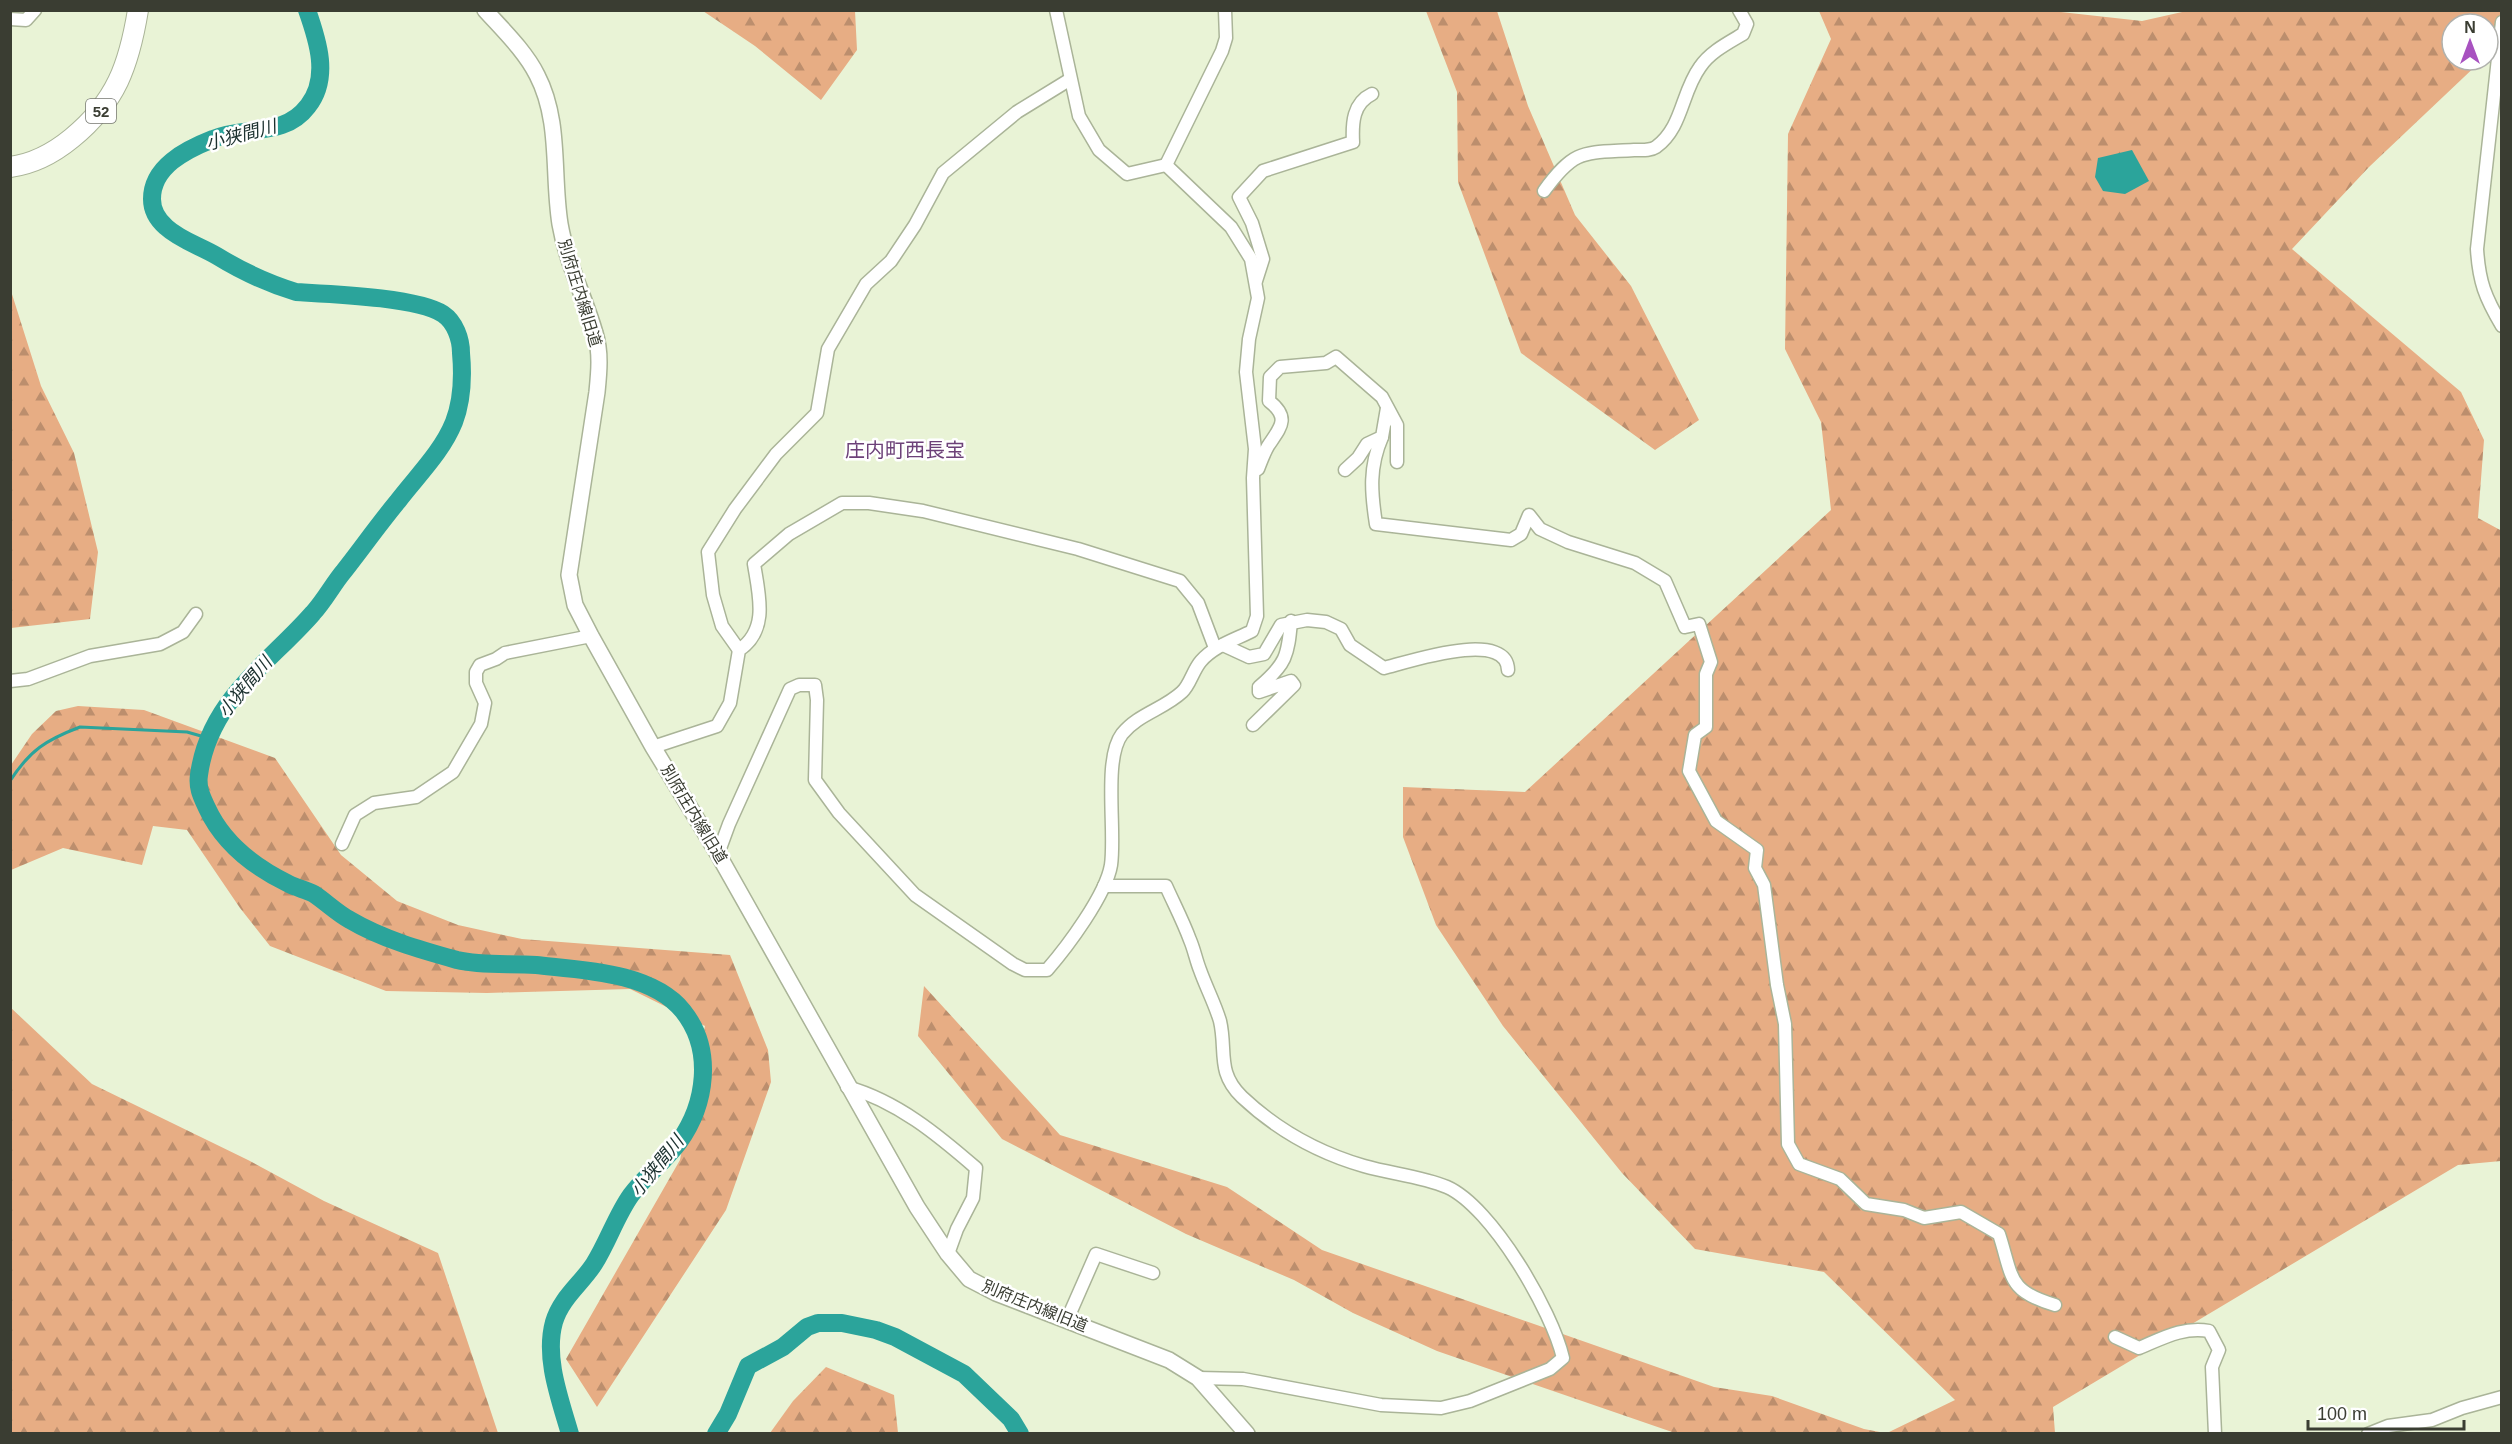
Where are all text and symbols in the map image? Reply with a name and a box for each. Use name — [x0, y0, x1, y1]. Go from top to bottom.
north arrow — [2440, 12, 2500, 72]
text: N — [2464, 19, 2476, 36]
road number: 52 — [86, 99, 116, 123]
water label: 小狭間川 — [204, 116, 280, 154]
street label: 別府庄内線旧道 — [555, 237, 605, 349]
district label: 庄内町西長宝 — [845, 439, 965, 461]
water label: 小狭間川 — [214, 651, 277, 721]
street label: 別府庄内線旧道 — [658, 762, 730, 866]
water label: 小狭間川 — [627, 1130, 689, 1200]
street label: 別府庄内線旧道 — [980, 1277, 1090, 1335]
scale bar — [2308, 1393, 2464, 1431]
text: 100 m — [2317, 1404, 2367, 1424]

